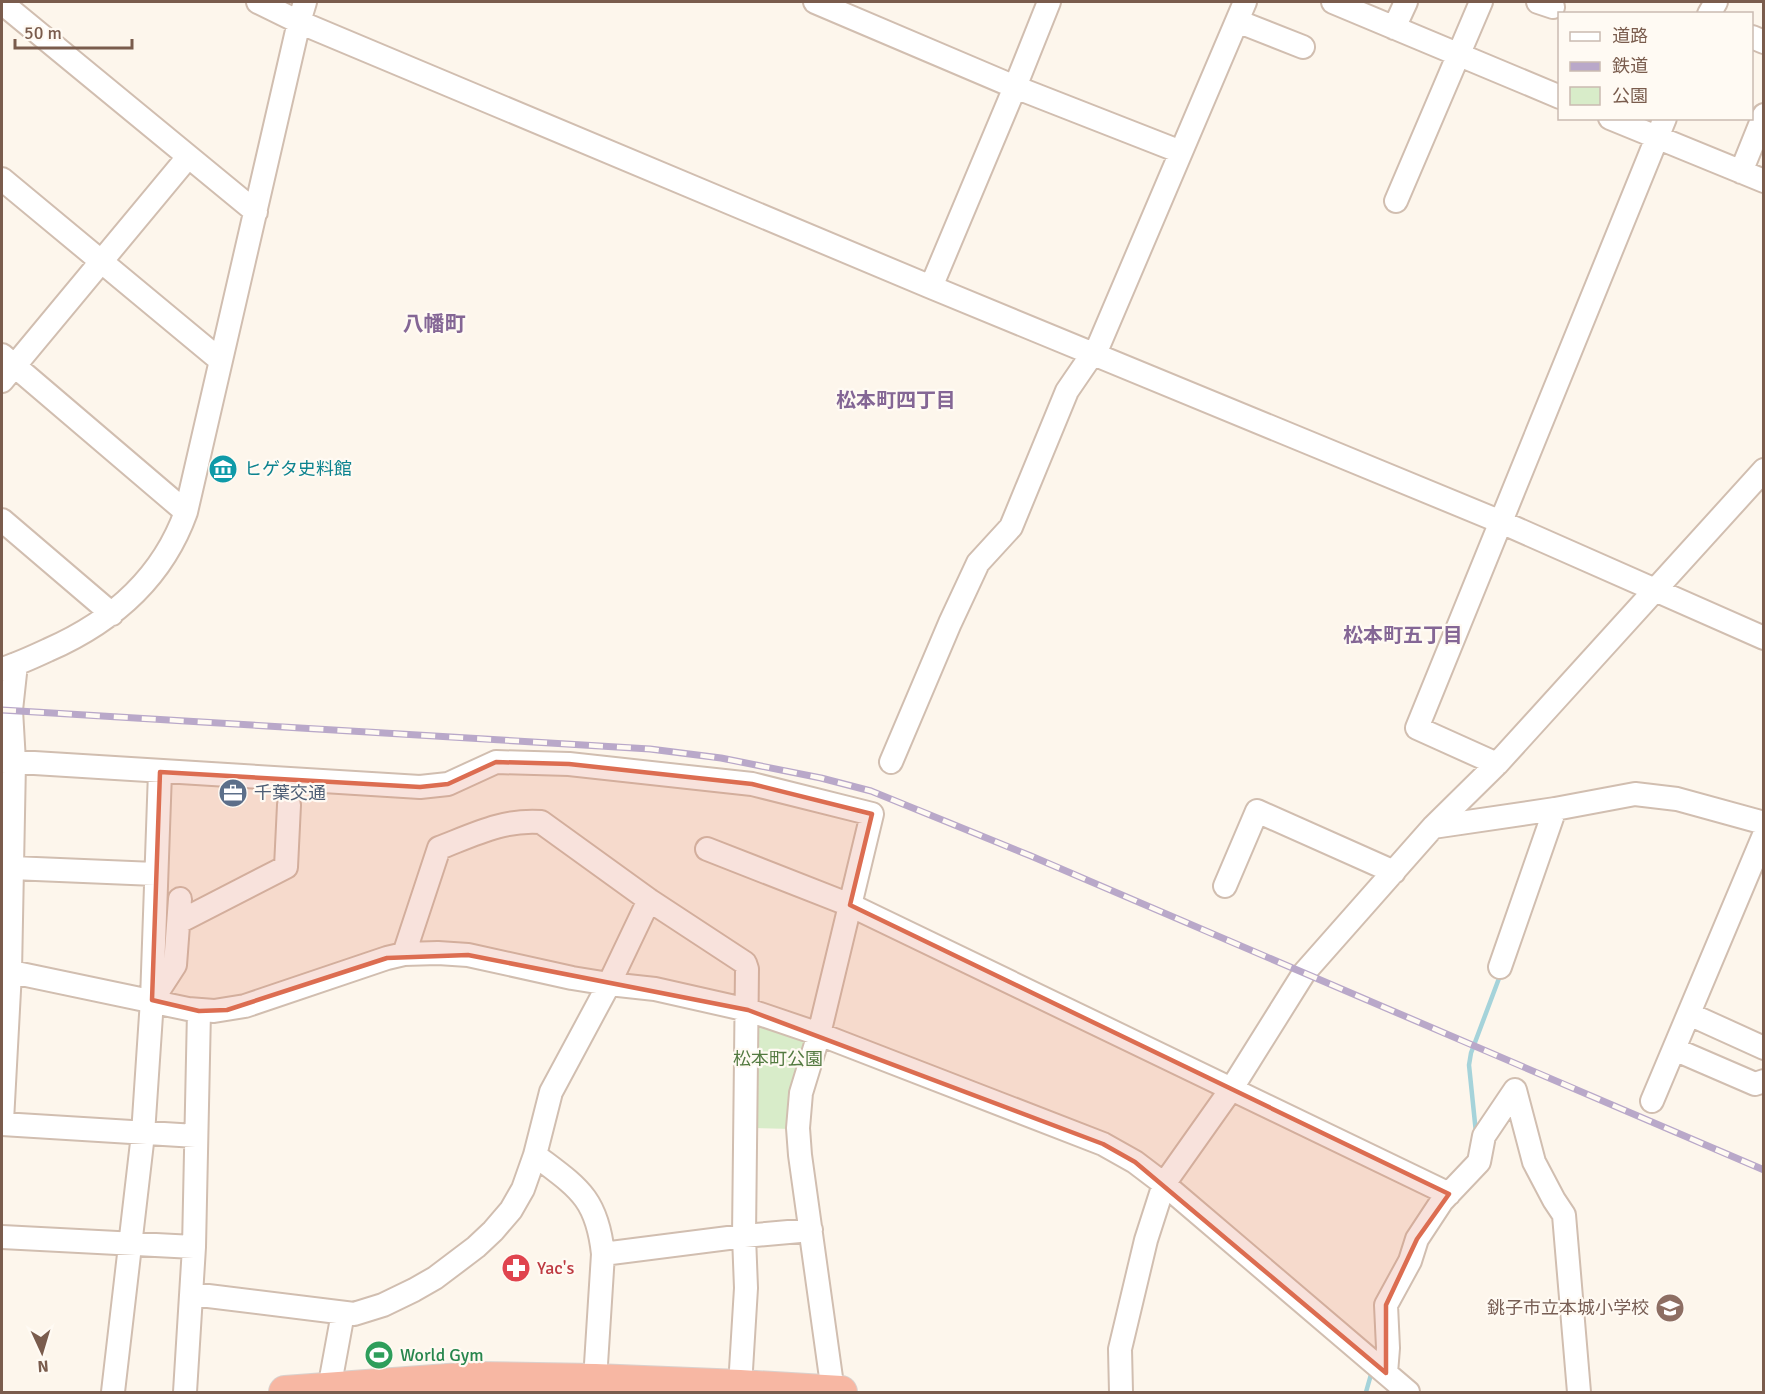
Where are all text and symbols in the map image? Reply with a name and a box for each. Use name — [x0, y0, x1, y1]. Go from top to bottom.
scale bar — [15, 12, 132, 50]
legend — [1558, 12, 1753, 120]
text: 50 m — [24, 22, 62, 44]
text: 道路 — [1612, 25, 1648, 47]
text: 鉄道 — [1612, 55, 1648, 77]
text: 公園 — [1612, 85, 1648, 107]
district label: 八幡町 — [403, 311, 466, 337]
district label: 松本町四丁目 — [836, 388, 956, 413]
museum icon: ヒゲタ史料館 — [207, 453, 239, 485]
place label: ヒゲタ史料館 — [244, 458, 352, 480]
district label: 松本町五丁目 — [1343, 623, 1463, 648]
office icon: 千葉交通 — [217, 777, 249, 809]
place label: 千葉交通 — [254, 782, 326, 804]
park label: 松本町公園 — [733, 1048, 823, 1070]
pharmacy icon: Yac's — [500, 1252, 532, 1284]
place label: Yac's — [537, 1257, 574, 1279]
school or university icon: 銚子市立本城小学校 — [1654, 1292, 1686, 1324]
place label: 銚子市立本城小学校 — [1487, 1297, 1649, 1319]
north arrow — [12, 1322, 72, 1382]
sports icon: World Gym — [363, 1339, 395, 1371]
place label: World Gym — [400, 1344, 484, 1366]
text: N — [37, 1356, 49, 1376]

